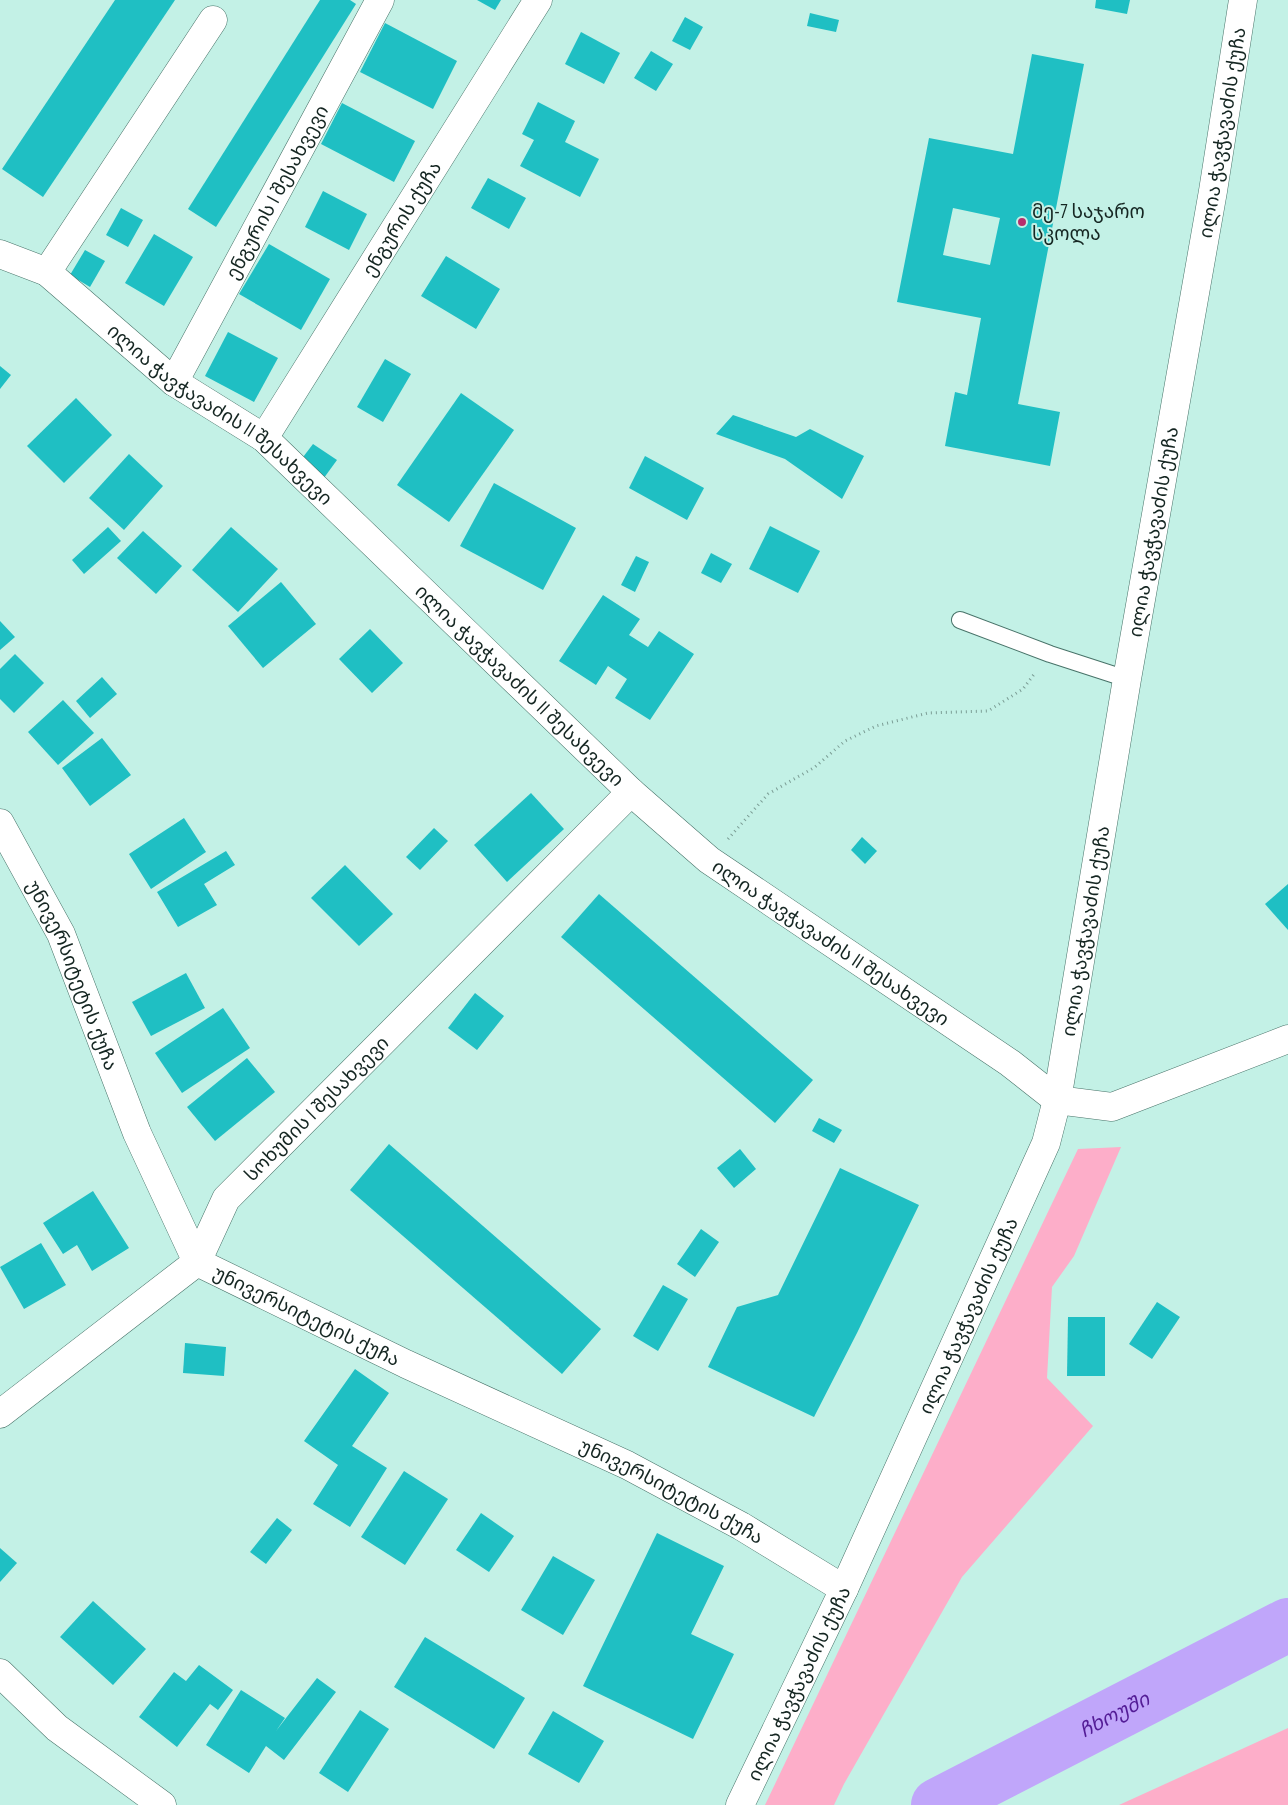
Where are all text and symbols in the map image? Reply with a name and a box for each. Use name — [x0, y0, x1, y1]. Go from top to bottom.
street label: ილია ჭავჭავაძის ქუჩა — [1193, 26, 1251, 240]
street label: ენგურის I შესახვევი — [220, 101, 333, 283]
street label: ენგურის ქუჩა — [356, 157, 446, 280]
place label: მე-7 საჯარო სკოლა — [1032, 199, 1145, 246]
marker: მე-7 საჯარო სკოლა — [1016, 216, 1028, 228]
street label: ილია ჭავჭავაძის II შესახვევი — [103, 318, 338, 510]
street label: ილია ჭავჭავაძის ქუჩა — [1123, 425, 1183, 639]
street label: ილია ჭავჭავაძის II შესახვევი — [411, 579, 629, 791]
street label: ილია ჭავჭავაძის ქუჩა — [1056, 824, 1114, 1038]
street label: ილია ჭავჭავაძის II შესახვევი — [708, 854, 954, 1031]
street label: უნივერსიტეტის ქუჩა — [22, 876, 124, 1073]
street label: სოხუმის I შესახვევი — [239, 1031, 394, 1186]
street label: ილია ჭავჭავაძის ქუჩა — [913, 1213, 1023, 1418]
street label: უნივერსიტეტის ქუჩა — [209, 1260, 404, 1371]
street label: უნივერსიტეტის ქუჩა — [576, 1433, 768, 1549]
street label: ილია ჭავჭავაძის ქუჩა — [742, 1582, 856, 1785]
water label: ჩხოუში — [1075, 1685, 1155, 1743]

